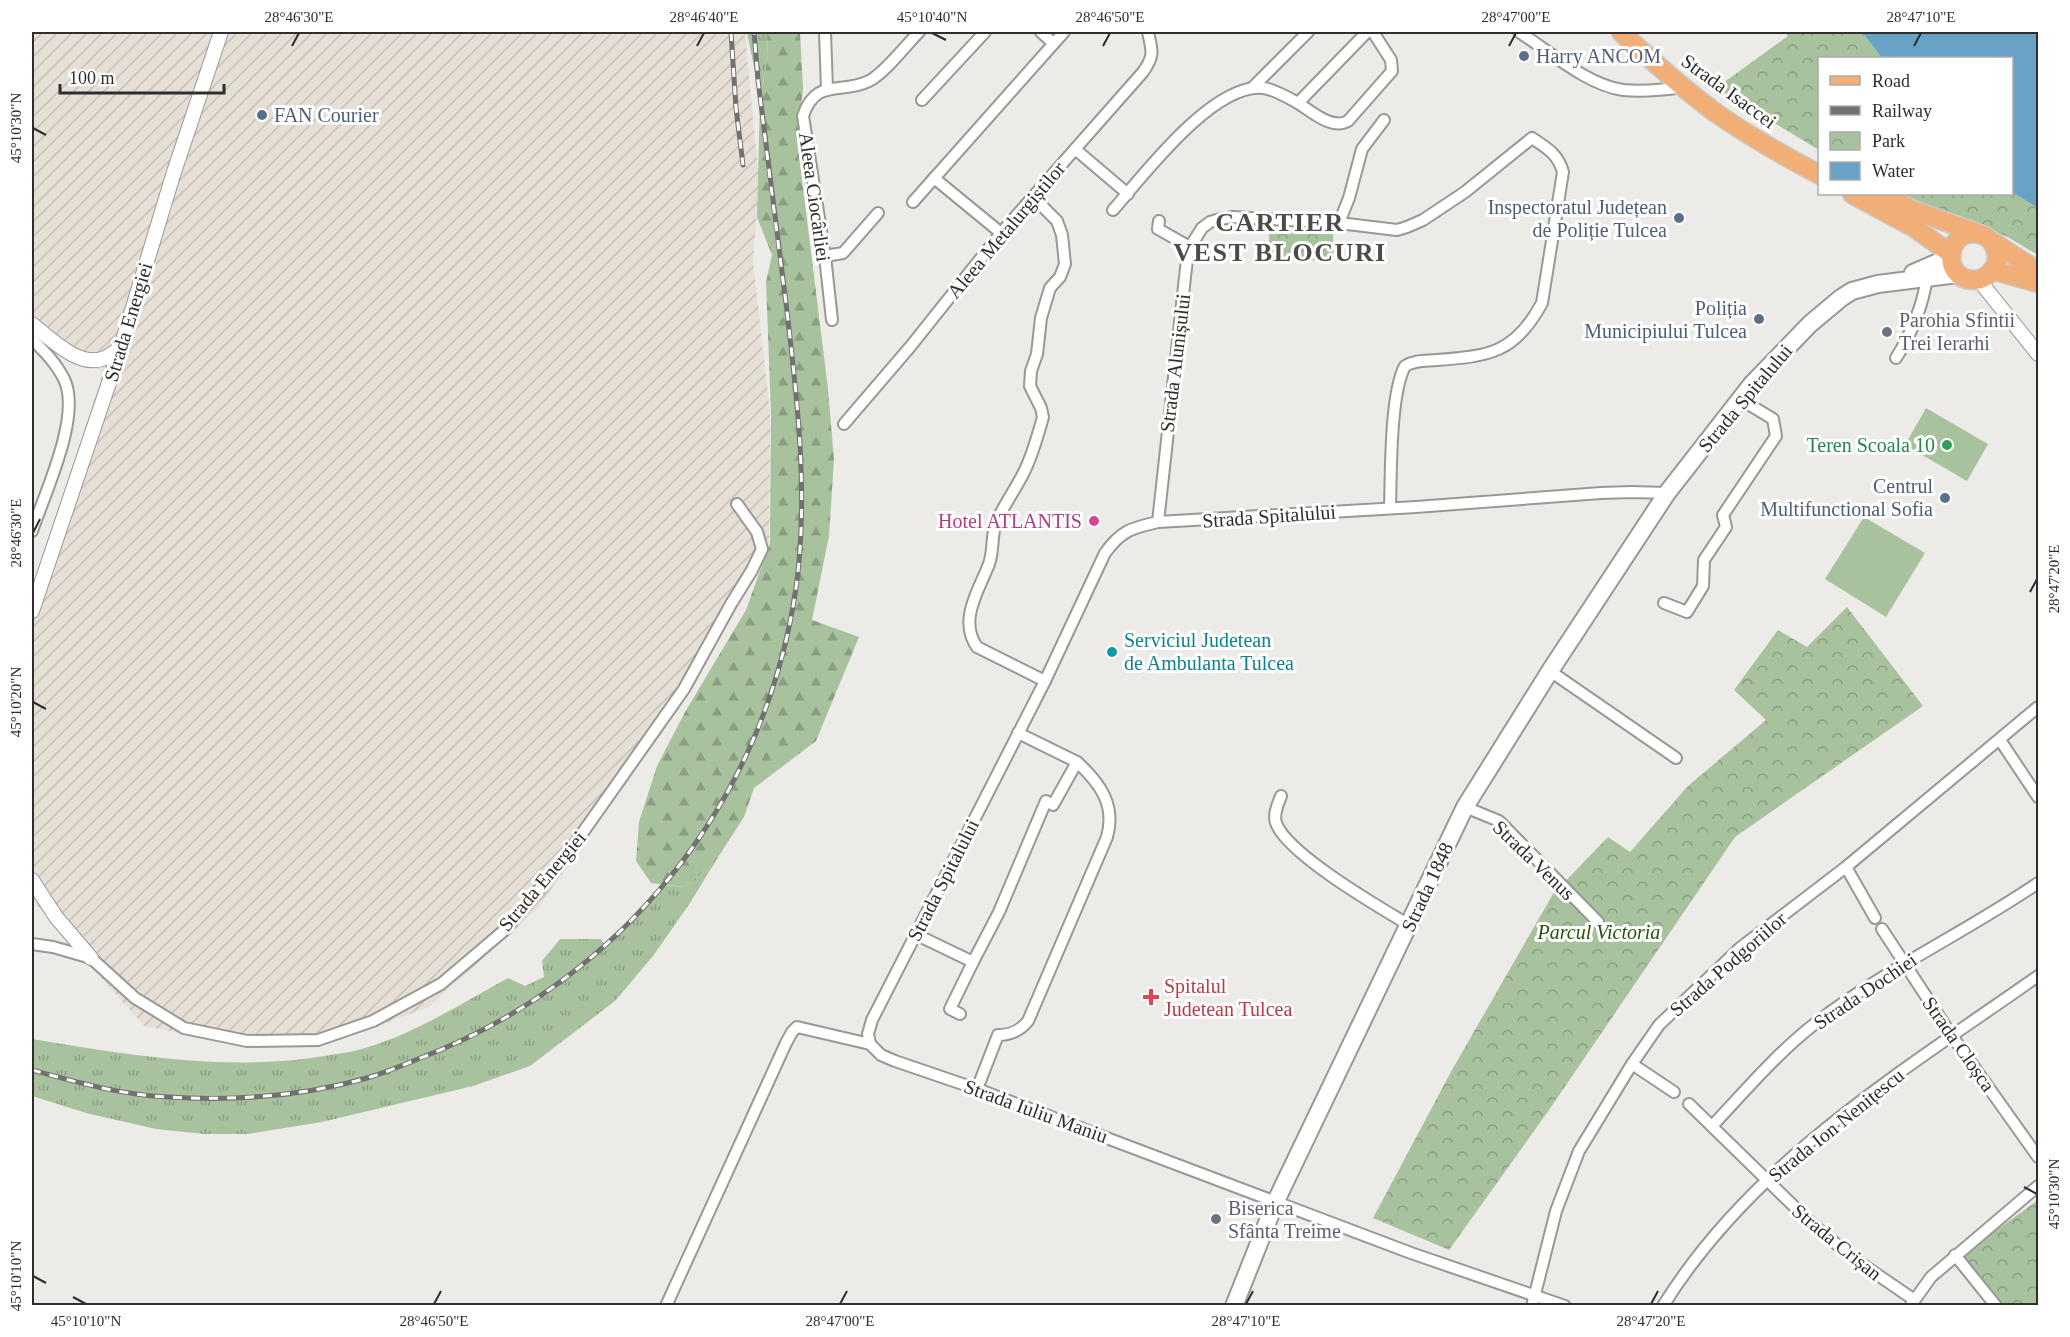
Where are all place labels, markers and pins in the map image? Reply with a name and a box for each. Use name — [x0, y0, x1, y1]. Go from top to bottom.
place label: Harry ANCOM — [1536, 45, 1661, 68]
marker: Harry ANCOM — [1517, 49, 1531, 63]
place label: FAN Courier — [274, 104, 379, 126]
marker: FAN Courier — [255, 108, 269, 122]
place label: Inspectoratul Județean de Poliție Tulcea — [1488, 196, 1667, 242]
marker: Inspectoratul Județean de Poliție Tulcea — [1672, 211, 1686, 225]
place label: Poliția Municipiului Tulcea — [1584, 297, 1747, 343]
place label: Parohia Sfintii Trei Ierarhi — [1899, 309, 2016, 354]
marker: Poliția Municipiului Tulcea — [1752, 312, 1766, 326]
marker: Parohia Sfintii Trei Ierarhi — [1880, 325, 1894, 339]
place label: Teren Scoala 10 — [1806, 434, 1935, 456]
marker: Teren Scoala 10 — [1940, 438, 1954, 452]
place label: Centrul Multifunctional Sofia — [1760, 475, 1933, 520]
marker: Centrul Multifunctional Sofia — [1938, 491, 1952, 505]
place label: Hotel ATLANTIS — [938, 510, 1082, 532]
marker: Hotel ATLANTIS — [1087, 514, 1101, 528]
place label: Serviciul Judetean de Ambulanta Tulcea — [1124, 629, 1294, 674]
marker: Serviciul Judetean de Ambulanta Tulcea — [1105, 645, 1119, 659]
place label: Spitalul Judetean Tulcea — [1164, 975, 1292, 1020]
marker: Spitalul Judetean Tulcea — [1142, 988, 1160, 1006]
place label: Biserica Sfânta Treime — [1228, 1197, 1341, 1242]
marker: Biserica Sfânta Treime — [1209, 1212, 1223, 1226]

